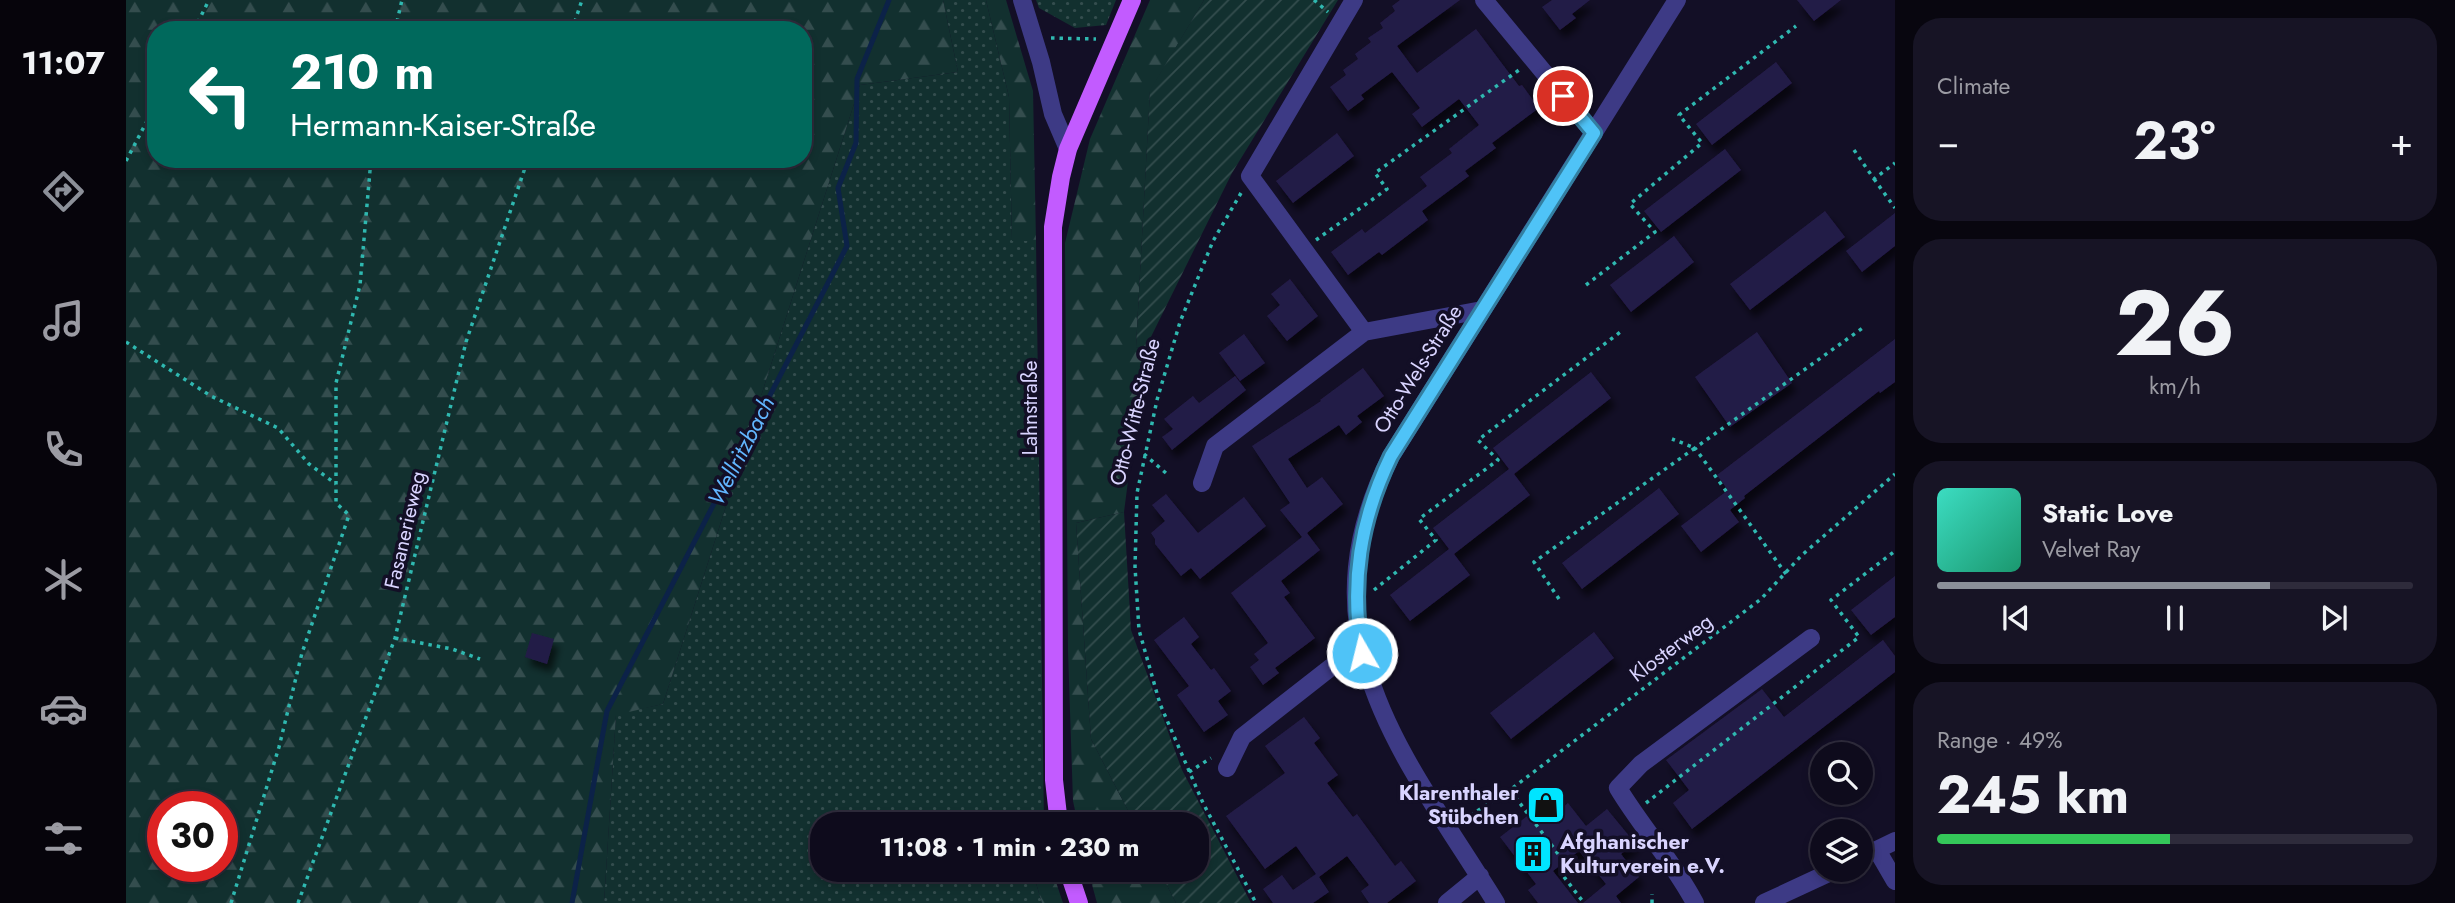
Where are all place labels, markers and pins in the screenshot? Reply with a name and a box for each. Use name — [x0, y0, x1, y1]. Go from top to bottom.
pin — [1533, 66, 1593, 126]
place label: Klarenthaler Stübchen — [1399, 778, 1519, 832]
shop icon: Klarenthaler Stübchen — [1525, 784, 1567, 826]
place label: Afghanischer Kulturverein e.V. — [1559, 827, 1725, 881]
building icon: Afghanischer Kulturverein e.V. — [1512, 833, 1554, 875]

